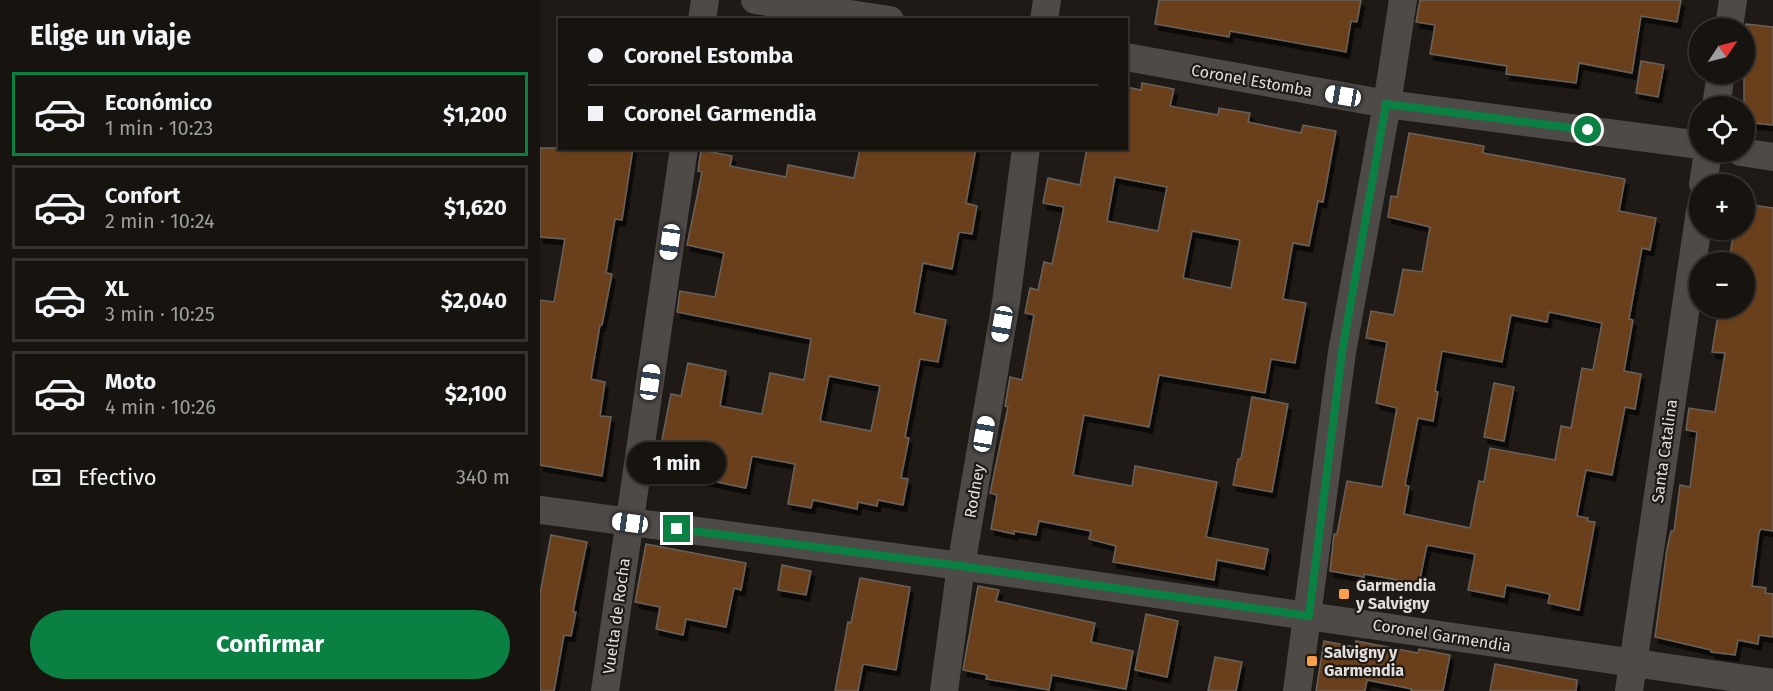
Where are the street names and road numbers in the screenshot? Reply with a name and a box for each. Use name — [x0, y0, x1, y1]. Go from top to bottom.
street label: Coronel Estomba — [1190, 60, 1314, 100]
street label: Santa Catalina — [1648, 398, 1681, 504]
street label: Rodney — [960, 463, 989, 519]
street label: Vuelta de Rocha — [599, 557, 634, 675]
street label: Coronel Garmendia — [1371, 615, 1512, 656]

